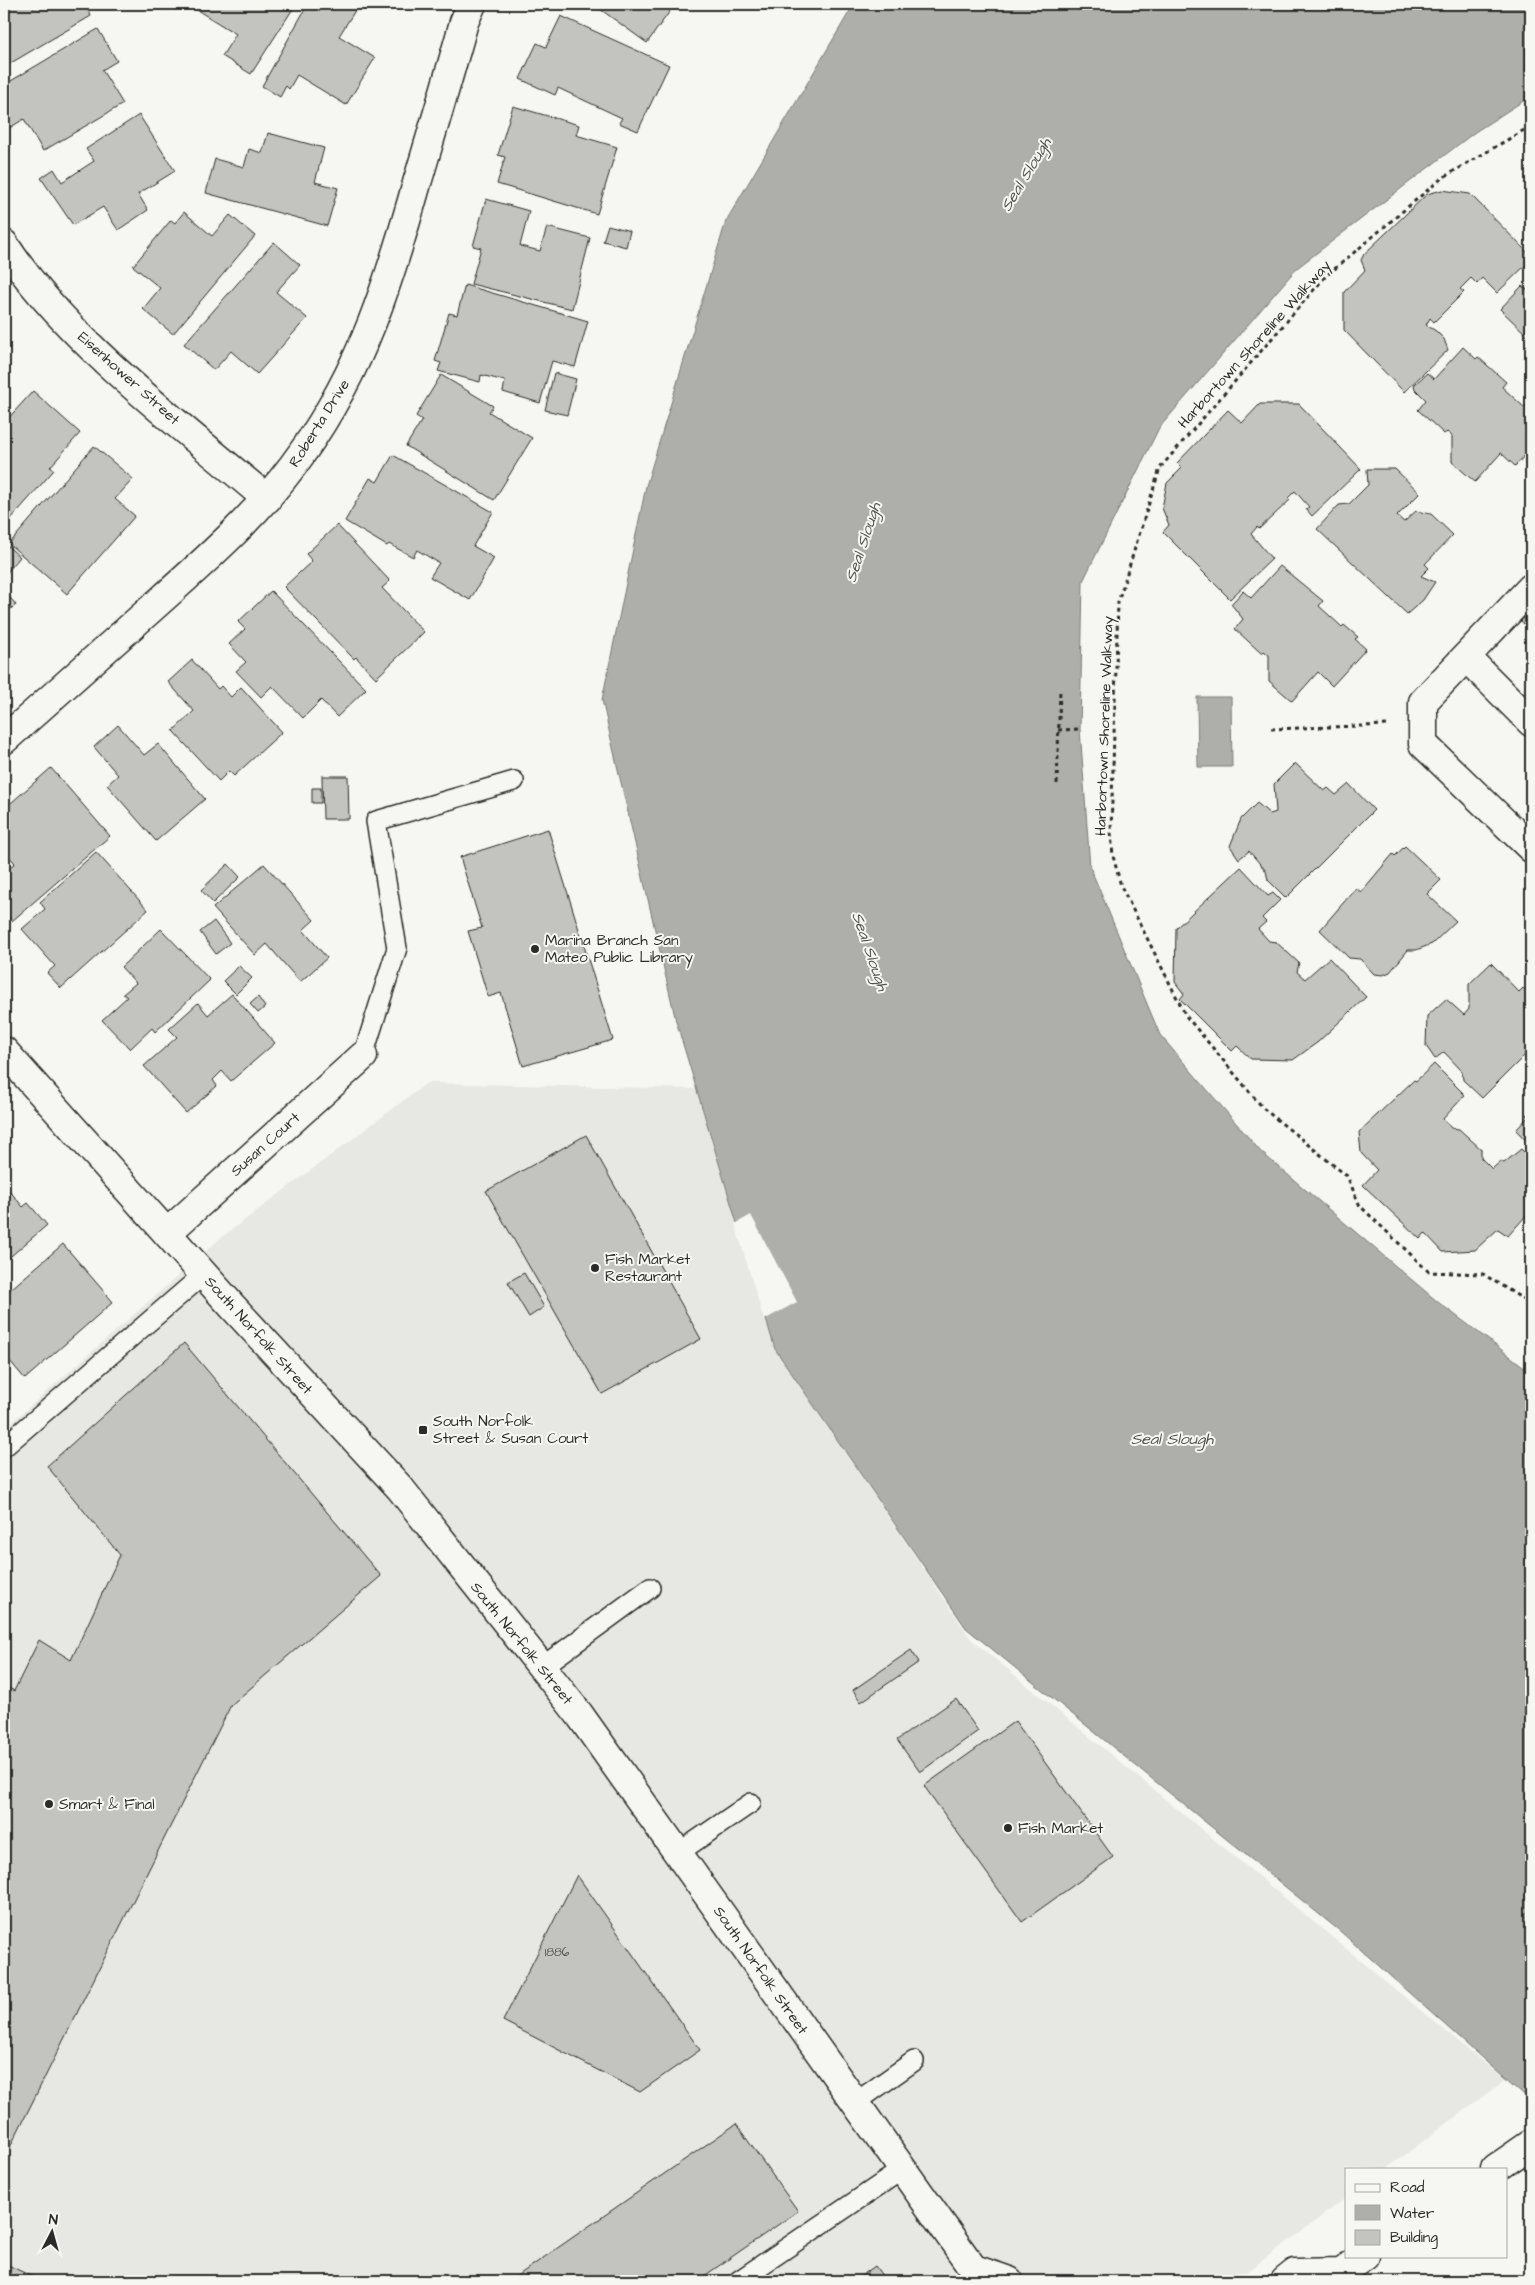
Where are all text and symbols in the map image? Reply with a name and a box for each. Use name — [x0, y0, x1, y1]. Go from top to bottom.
water label: Seal Slough — [995, 133, 1058, 216]
street label: Harbortown Shoreline Walkway — [1173, 256, 1336, 434]
street label: Eisenhower Street — [73, 327, 184, 430]
street label: Roberta Drive — [284, 375, 355, 471]
water label: Seal Slough — [840, 499, 887, 585]
street label: Harbortown Shoreline Walkway — [1090, 616, 1120, 836]
water label: Seal Slough — [845, 909, 894, 995]
place label: Marina Branch San Mateo Public Library — [545, 930, 693, 969]
marker: Marina Branch San Mateo Public Library — [529, 943, 541, 955]
street label: Susan Court — [226, 1107, 305, 1181]
place label: Fish Market Restaurant — [605, 1249, 690, 1287]
marker: Fish Market Restaurant — [589, 1262, 601, 1274]
street label: South Norfolk Street — [200, 1272, 317, 1399]
place label: South Norfolk Street & Susan Court — [433, 1411, 588, 1449]
marker: South Norfolk Street & Susan Court — [417, 1424, 429, 1436]
water label: Seal Slough — [1131, 1428, 1214, 1451]
street label: South Norfolk Street — [465, 1577, 578, 1709]
place label: Smart & Final — [59, 1794, 155, 1815]
marker: Smart & Final — [43, 1798, 55, 1810]
place label: Fish Market — [1018, 1818, 1103, 1839]
marker: Fish Market — [1002, 1822, 1014, 1834]
street label: South Norfolk Street — [708, 1902, 813, 2039]
house number: 1886 — [545, 1944, 570, 1961]
legend — [1345, 2168, 1508, 2258]
text: Road — [1390, 2177, 1425, 2198]
text: Water — [1390, 2203, 1434, 2224]
north arrow — [28, 2208, 78, 2258]
text: N — [48, 2210, 59, 2230]
text: Building — [1390, 2227, 1438, 2249]

